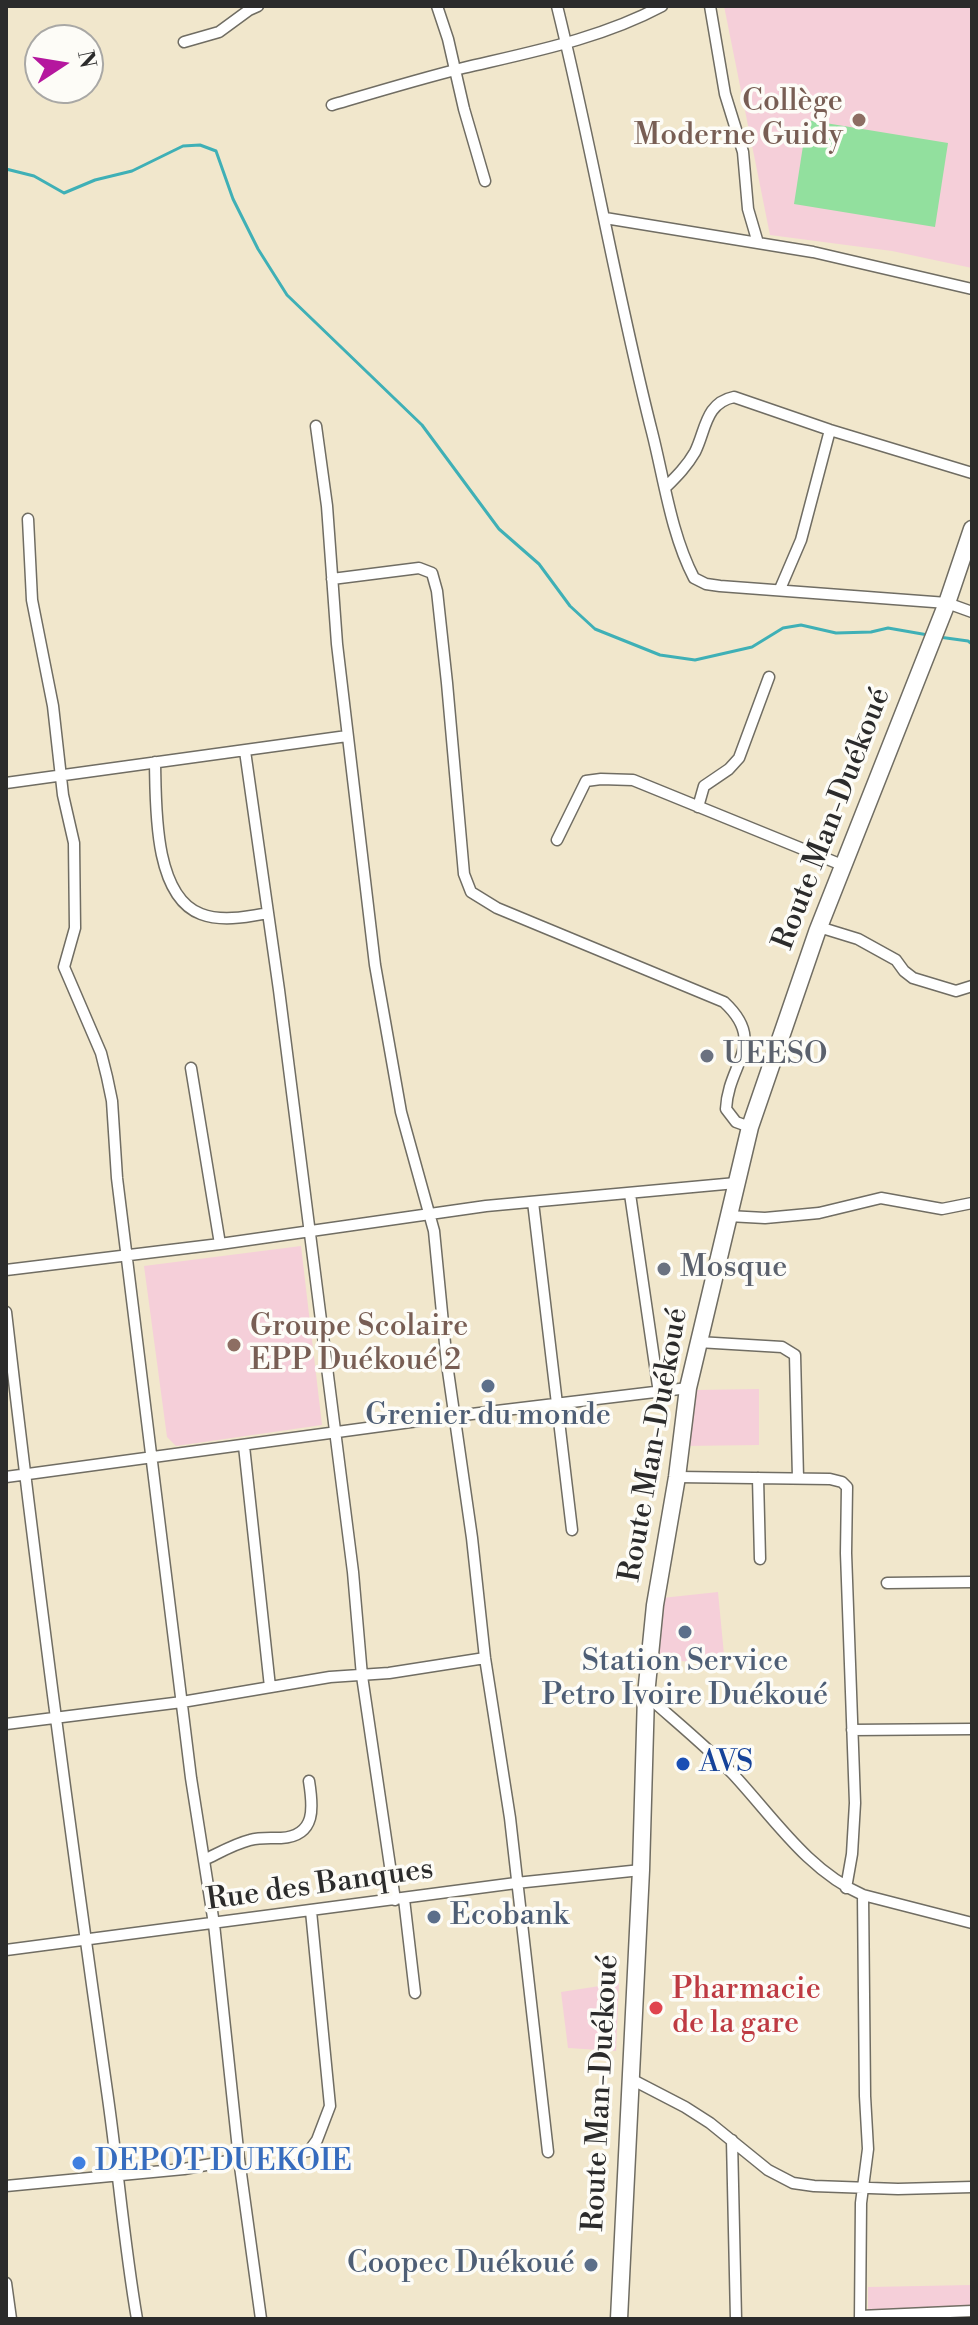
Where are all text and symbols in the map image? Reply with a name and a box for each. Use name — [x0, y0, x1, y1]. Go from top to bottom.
north arrow — [24, 24, 104, 104]
text: N — [71, 48, 101, 71]
place label: Collège Moderne Guidy — [634, 85, 843, 156]
marker: Collège Moderne Guidy — [850, 111, 868, 129]
street label: Route Man-Duékoué — [766, 683, 900, 955]
place label: UEESO — [723, 1038, 827, 1074]
marker: UEESO — [698, 1047, 716, 1065]
place label: Mosque — [680, 1251, 787, 1287]
marker: Mosque — [655, 1260, 673, 1278]
street label: Route Man-Duékoué — [613, 1305, 697, 1585]
place label: Groupe Scolaire EPP Duékoué 2 — [250, 1310, 468, 1380]
marker: Groupe Scolaire EPP Duékoué 2 — [225, 1336, 243, 1354]
marker: Grenier du monde — [479, 1377, 497, 1395]
place label: Grenier du monde — [365, 1399, 611, 1435]
marker: Station Service Petro Ivoire Duékoué — [676, 1623, 694, 1641]
place label: Station Service Petro Ivoire Duékoué — [542, 1645, 828, 1716]
place label: AVS — [699, 1746, 753, 1782]
marker: AVS — [674, 1755, 692, 1773]
street label: Rue des Banques — [204, 1852, 436, 1920]
place label: Ecobank — [450, 1899, 569, 1935]
marker: Ecobank — [425, 1908, 443, 1926]
street label: Route Man-Duékoué — [577, 1953, 627, 2233]
place label: Pharmacie de la gare — [672, 1973, 821, 2044]
marker: Pharmacie de la gare — [647, 1999, 665, 2017]
place label: DEPOT DUEKOIE — [95, 2145, 352, 2181]
marker: DEPOT DUEKOIE — [70, 2154, 88, 2172]
place label: Coopec Duékoué — [347, 2247, 575, 2283]
marker: Coopec Duékoué — [582, 2256, 600, 2274]

